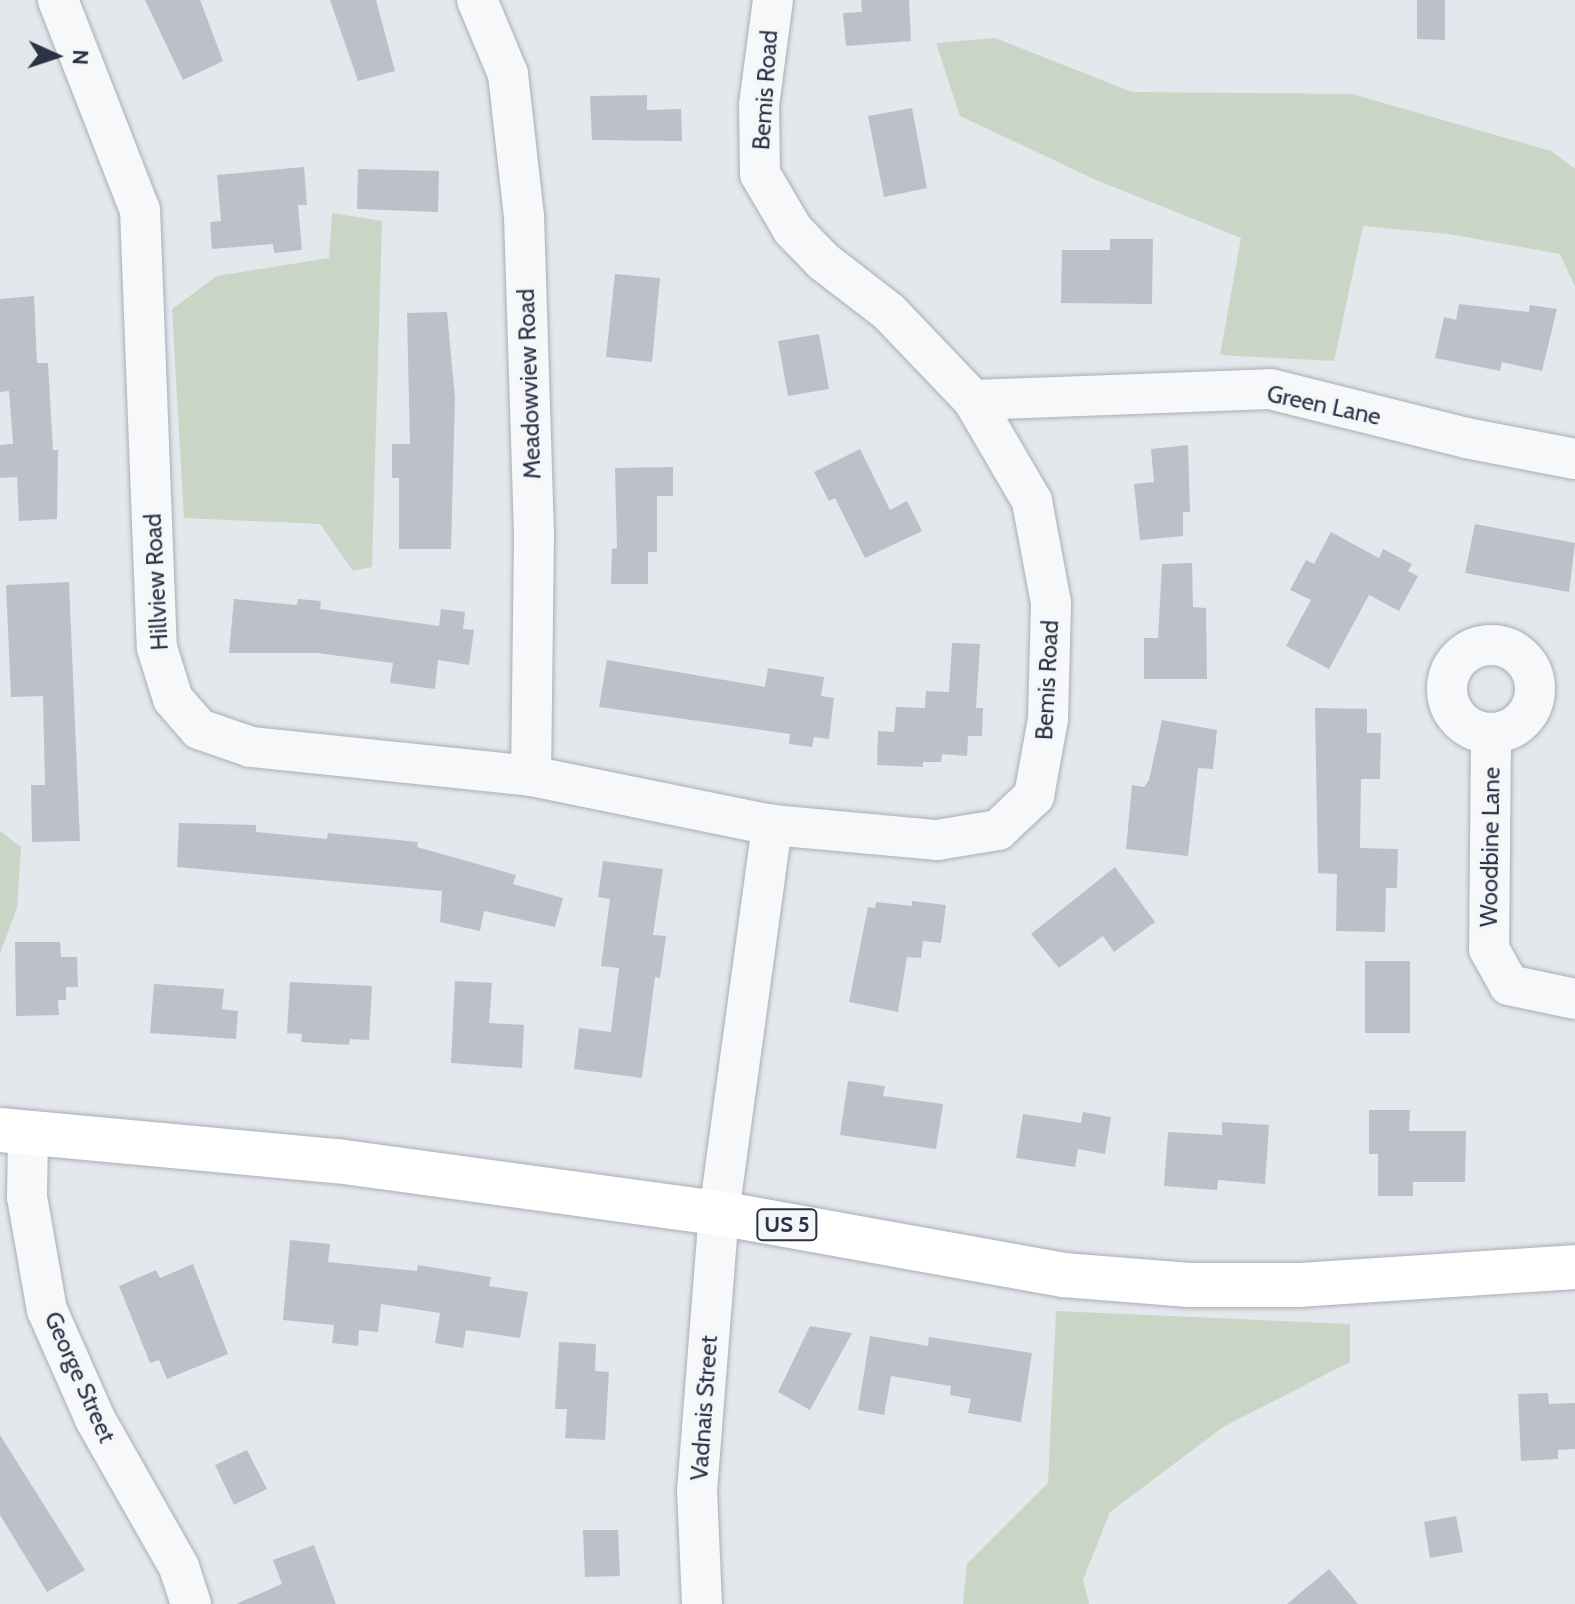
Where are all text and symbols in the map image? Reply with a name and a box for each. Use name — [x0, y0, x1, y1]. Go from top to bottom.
north arrow — [16, 16, 96, 96]
street label: Bemis Road — [746, 29, 784, 151]
text: N — [67, 49, 94, 66]
street label: Meadowview Road — [511, 288, 547, 480]
street label: Green Lane — [1264, 379, 1384, 431]
street label: Hillview Road — [138, 513, 174, 651]
street label: Bemis Road — [1029, 619, 1065, 741]
street label: Woodbine Lane — [1474, 767, 1506, 927]
road number: US 5 — [755, 1207, 819, 1243]
street label: George Street — [38, 1307, 122, 1447]
street label: Vadnais Street — [685, 1334, 723, 1482]

